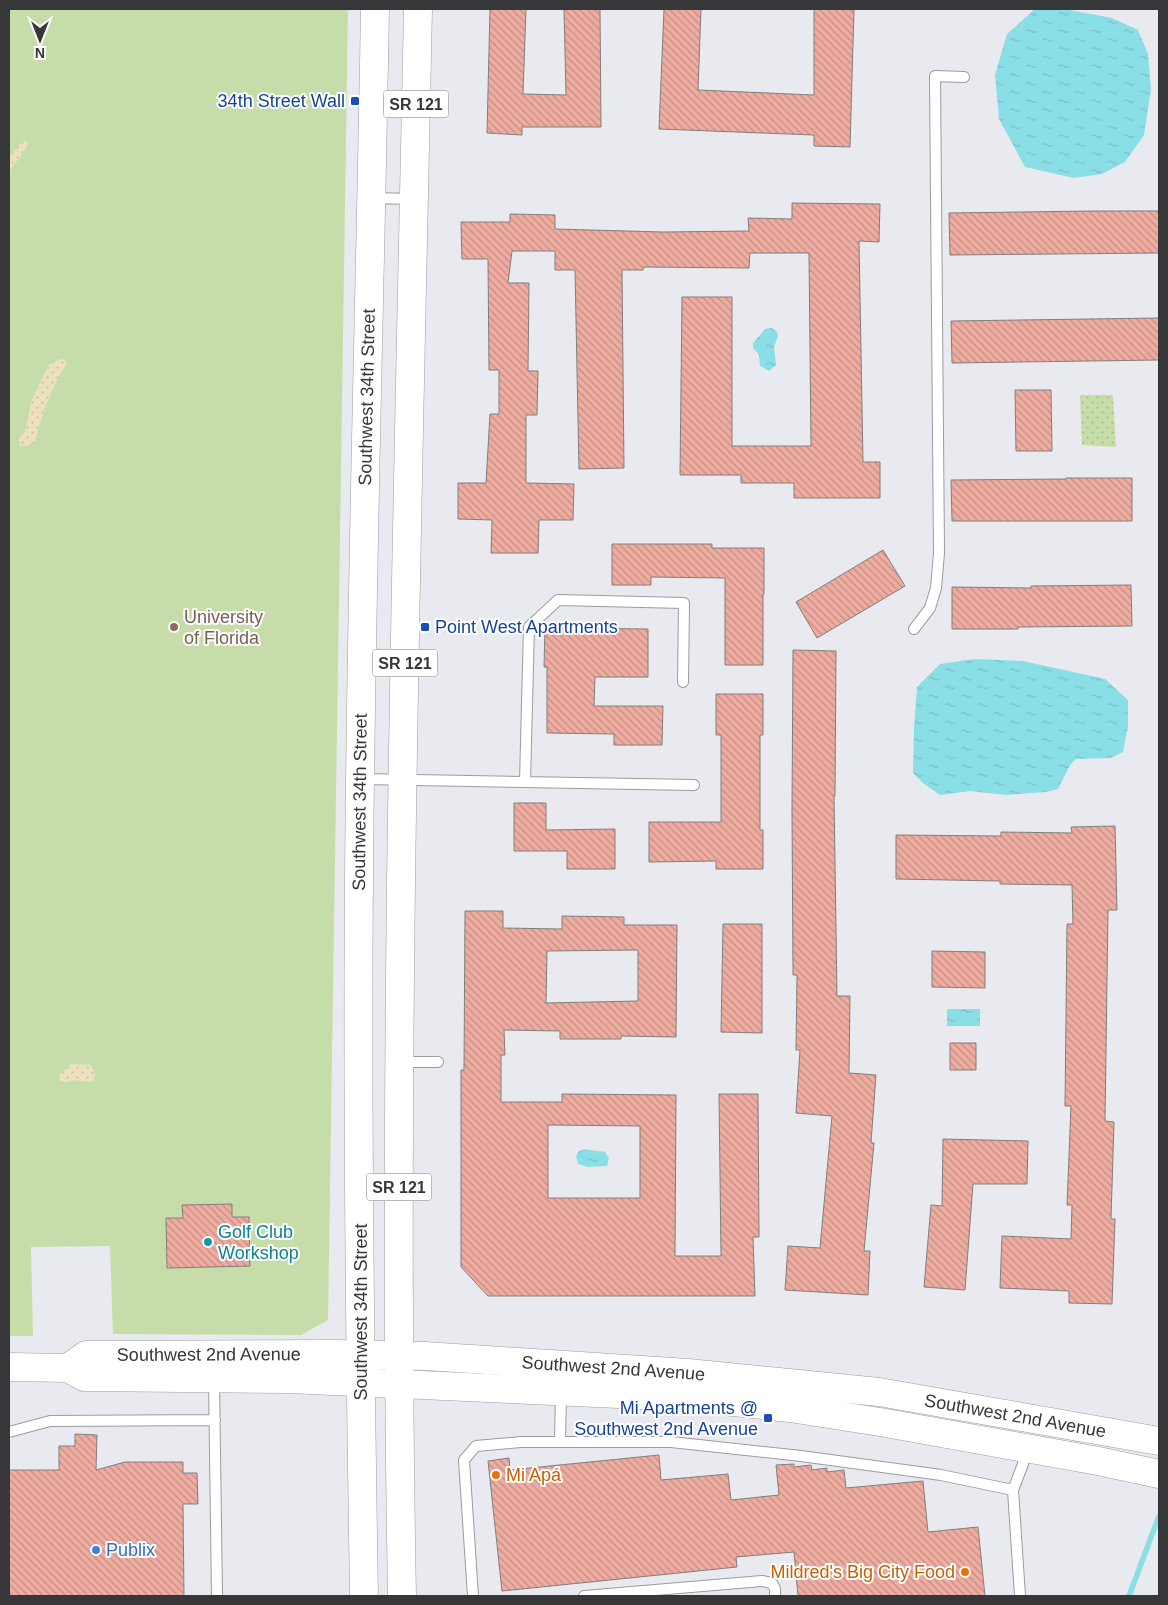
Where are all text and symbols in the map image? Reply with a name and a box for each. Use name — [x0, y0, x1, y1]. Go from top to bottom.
north arrow — [15, 15, 65, 65]
text: N — [35, 45, 45, 61]
road number: SR 121 — [384, 90, 448, 118]
place label: 34th Street Wall — [218, 91, 345, 111]
marker: 34th Street Wall — [349, 95, 361, 107]
street label: Southwest 34th Street — [355, 308, 379, 486]
place label: University of Florida — [184, 607, 263, 648]
place label: Point West Apartments — [435, 617, 618, 637]
marker: University of Florida — [168, 621, 180, 633]
marker: Point West Apartments — [419, 621, 431, 633]
road number: SR 121 — [372, 650, 438, 676]
street label: Southwest 34th Street — [349, 713, 371, 891]
road number: SR 121 — [366, 1174, 432, 1200]
place label: Golf Club Workshop — [218, 1222, 299, 1263]
street label: Southwest 34th Street — [351, 1223, 371, 1401]
marker: Golf Club Workshop — [202, 1236, 214, 1248]
street label: Southwest 2nd Avenue — [117, 1344, 301, 1365]
street label: Southwest 2nd Avenue — [521, 1352, 706, 1385]
street label: Southwest 2nd Avenue — [923, 1390, 1108, 1442]
place label: Mi Apartments @ Southwest 2nd Avenue — [574, 1398, 758, 1439]
marker: Mi Apartments @ Southwest 2nd Avenue — [762, 1412, 774, 1424]
place label: Mi Apá — [506, 1465, 562, 1485]
marker: Mi Apá — [490, 1469, 502, 1481]
place label: Publix — [106, 1540, 155, 1560]
marker: Publix — [90, 1544, 102, 1556]
place label: Mildred's Big City Food — [771, 1562, 955, 1582]
marker: Mildred's Big City Food — [959, 1566, 971, 1578]

